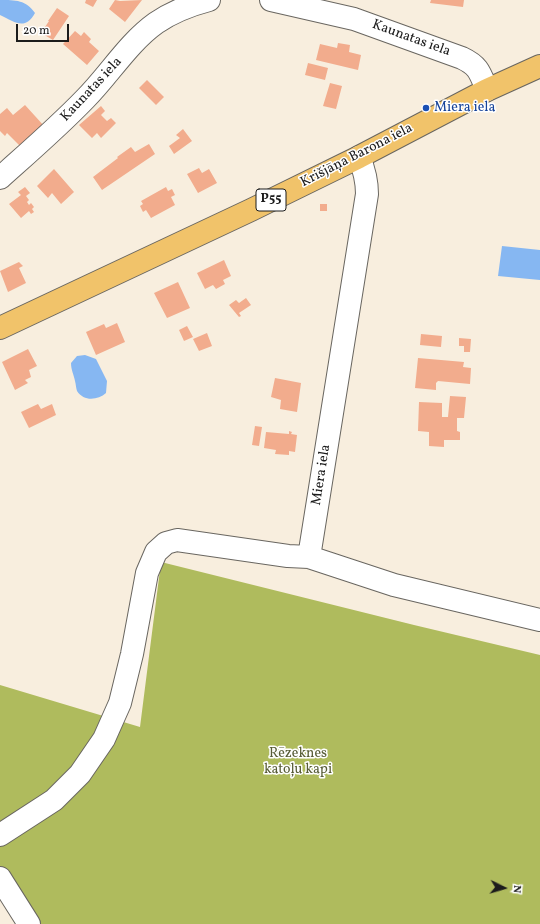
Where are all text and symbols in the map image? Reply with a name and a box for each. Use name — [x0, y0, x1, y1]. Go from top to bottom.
scale bar — [18, 16, 71, 42]
street label: Kaunatas iela — [370, 17, 452, 61]
text: 20 m — [23, 23, 50, 39]
street label: Kaunatas iela — [58, 54, 126, 126]
place label: Miera iela — [434, 100, 496, 116]
marker: Miera iela — [421, 103, 431, 113]
street label: Krišjāņa Barona iela — [298, 120, 416, 192]
road number: P55 — [256, 189, 286, 211]
street label: Miera iela — [309, 443, 335, 507]
park label: Rēzeknes katoļu kapi — [264, 746, 332, 778]
north arrow — [484, 868, 524, 908]
text: N — [509, 884, 524, 894]

